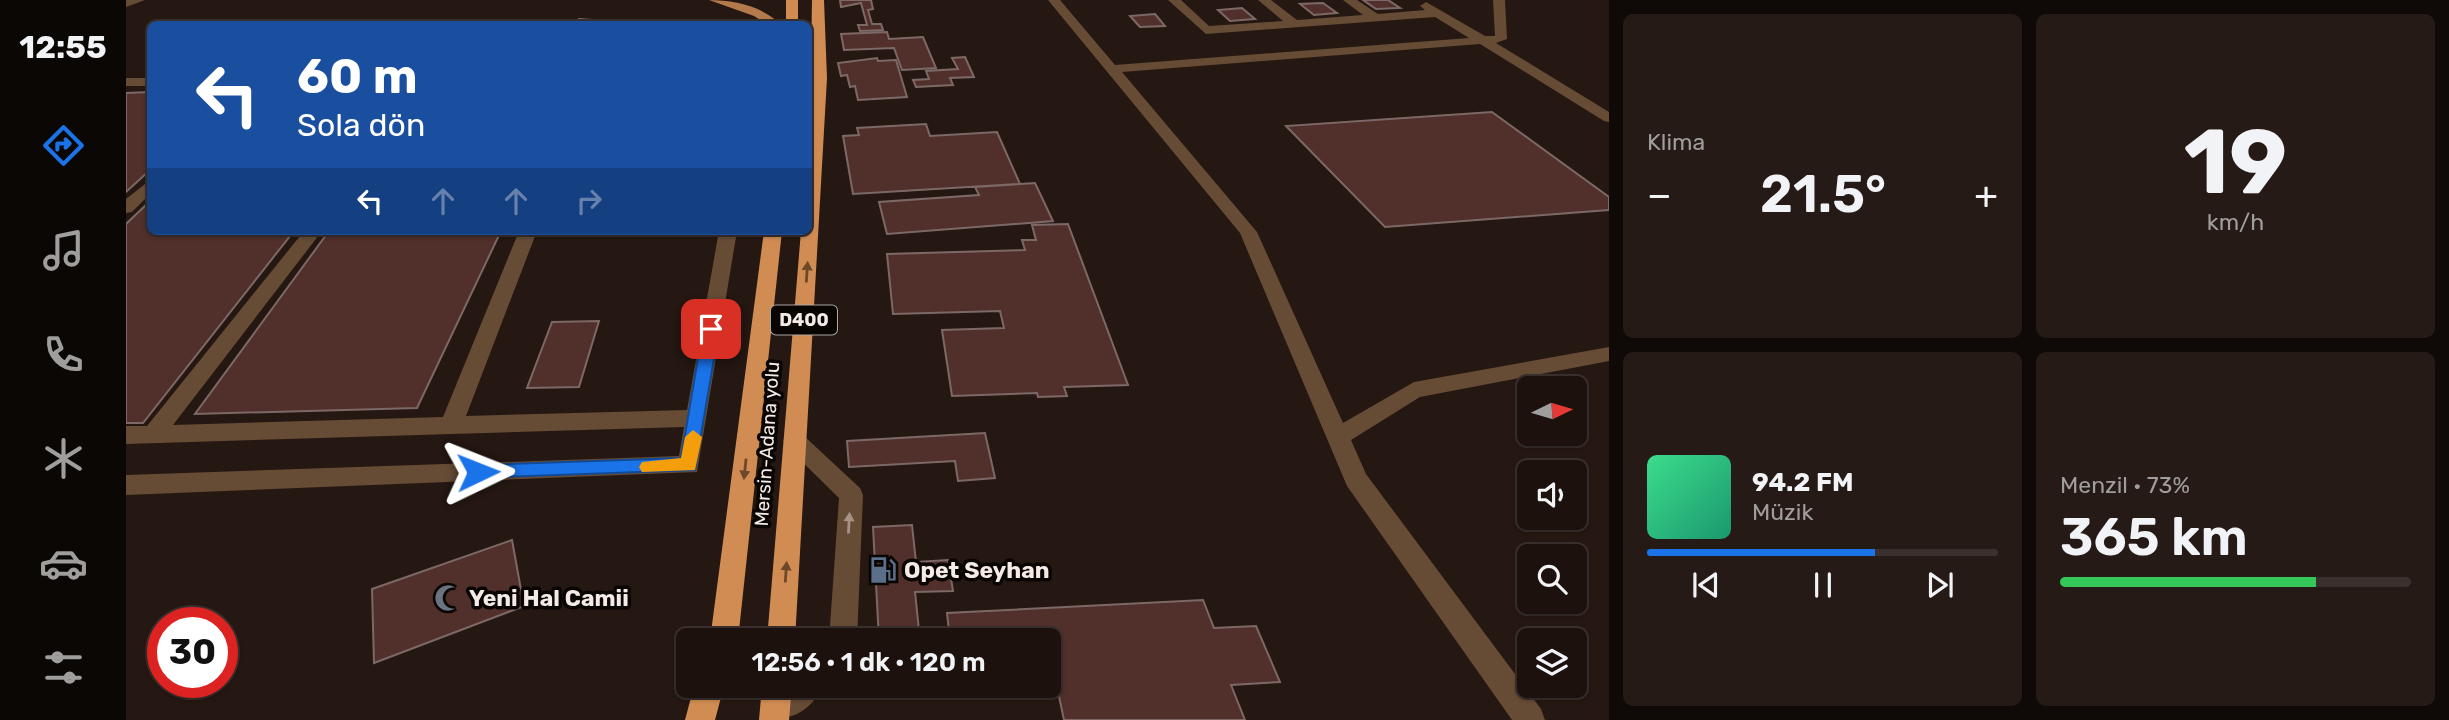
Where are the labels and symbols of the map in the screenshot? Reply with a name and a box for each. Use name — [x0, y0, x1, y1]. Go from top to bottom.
one-way arrow — [802, 261, 813, 283]
pin — [681, 299, 741, 359]
road number: D400 — [771, 306, 837, 334]
street label: Mersin-Adana yolu — [750, 361, 784, 527]
north arrow — [1517, 376, 1587, 446]
position arrow — [441, 435, 515, 509]
one-way arrow — [739, 458, 750, 480]
one-way arrow — [844, 512, 855, 534]
fuel station icon: Opet Seyhan — [868, 555, 898, 585]
place label: Opet Seyhan — [904, 556, 1050, 584]
one-way arrow — [781, 561, 792, 583]
mosque icon: Yeni Hal Camii — [433, 583, 463, 613]
place label: Yeni Hal Camii — [469, 584, 629, 612]
speed limit sign: 30 — [147, 607, 238, 698]

